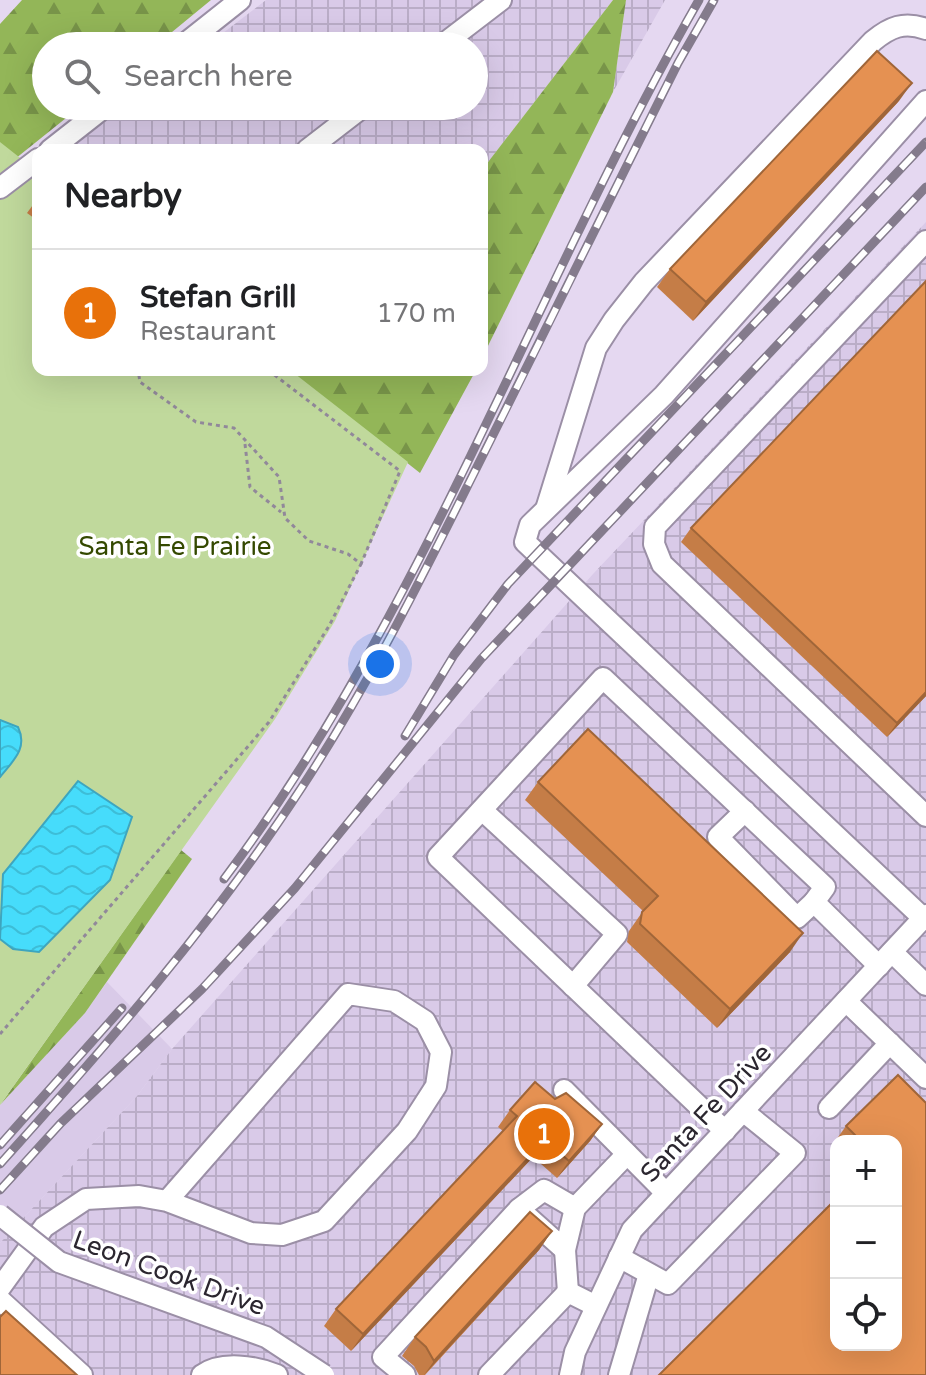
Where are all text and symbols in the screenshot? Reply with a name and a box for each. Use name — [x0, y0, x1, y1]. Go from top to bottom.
search box — [32, 32, 488, 120]
icon: search — [60, 54, 104, 98]
text: Search here — [124, 58, 293, 95]
text: Nearby — [64, 176, 182, 217]
text: Stefan Grill — [140, 279, 297, 316]
text: 1 — [82, 298, 98, 329]
text: 170 m — [376, 298, 456, 329]
text: Restaurant — [140, 316, 276, 347]
park label: Santa Fe Prairie — [78, 531, 272, 562]
your location — [360, 644, 400, 684]
street label: Santa Fe Drive — [634, 1037, 778, 1189]
pin: 1 — [518, 1104, 570, 1164]
map controls — [830, 1135, 902, 1351]
button: + — [830, 1135, 902, 1207]
button: − — [830, 1207, 902, 1279]
street label: Leon Cook Drive — [69, 1224, 269, 1322]
button: locate — [830, 1279, 902, 1351]

